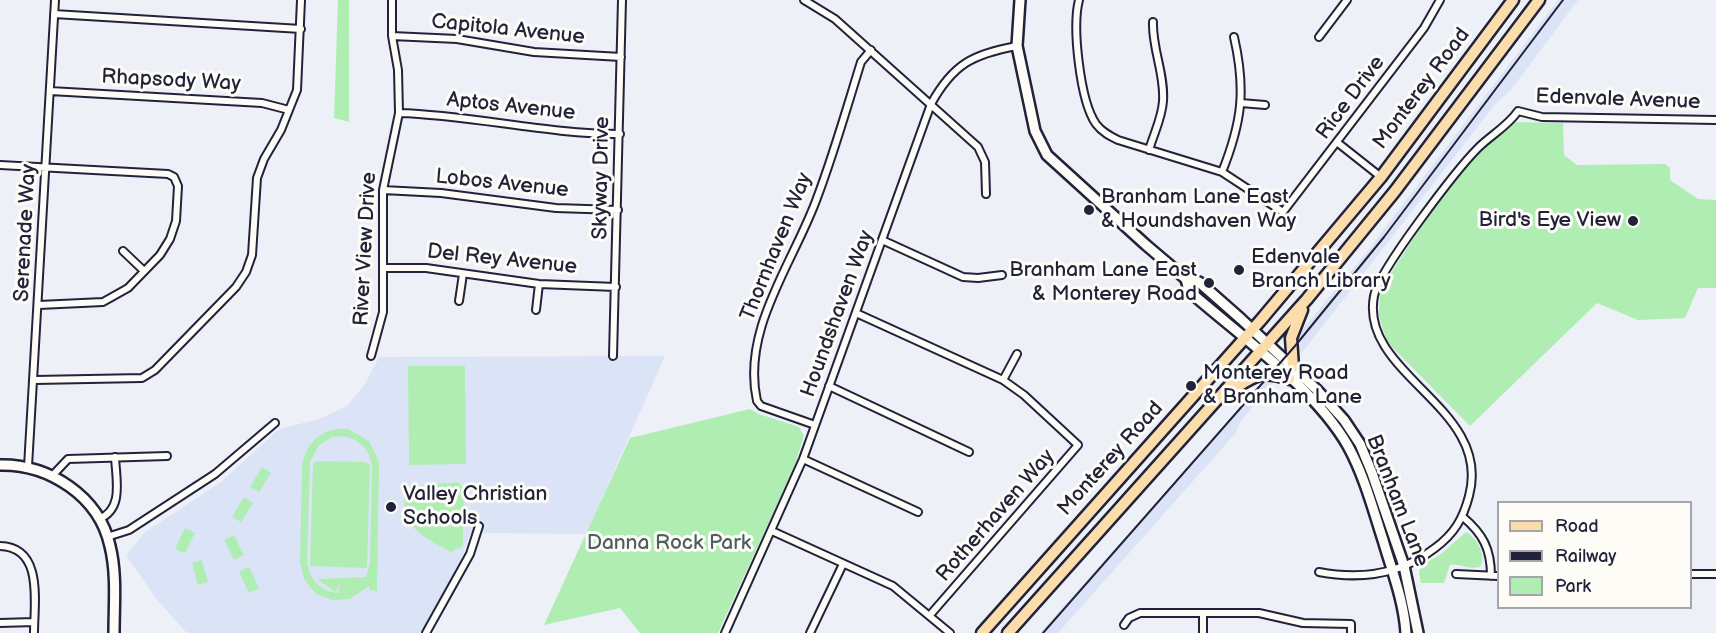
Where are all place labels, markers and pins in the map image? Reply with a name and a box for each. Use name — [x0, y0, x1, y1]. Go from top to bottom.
place label: Branham Lane East & Houndshaven Way — [1101, 185, 1296, 235]
marker: Branham Lane East & Houndshaven Way — [1082, 203, 1096, 217]
place label: Bird's Eye View — [1479, 208, 1621, 234]
marker: Bird's Eye View — [1626, 214, 1640, 228]
place label: Edenvale Branch Library — [1251, 245, 1391, 295]
place label: Branham Lane East & Monterey Road — [1009, 258, 1197, 308]
marker: Edenvale Branch Library — [1232, 263, 1246, 277]
marker: Branham Lane East & Monterey Road — [1202, 276, 1216, 290]
place label: Monterey Road & Branham Lane — [1203, 361, 1362, 411]
marker: Monterey Road & Branham Lane — [1184, 379, 1198, 393]
place label: Valley Christian Schools — [403, 482, 547, 532]
marker: Valley Christian Schools — [384, 500, 398, 514]

